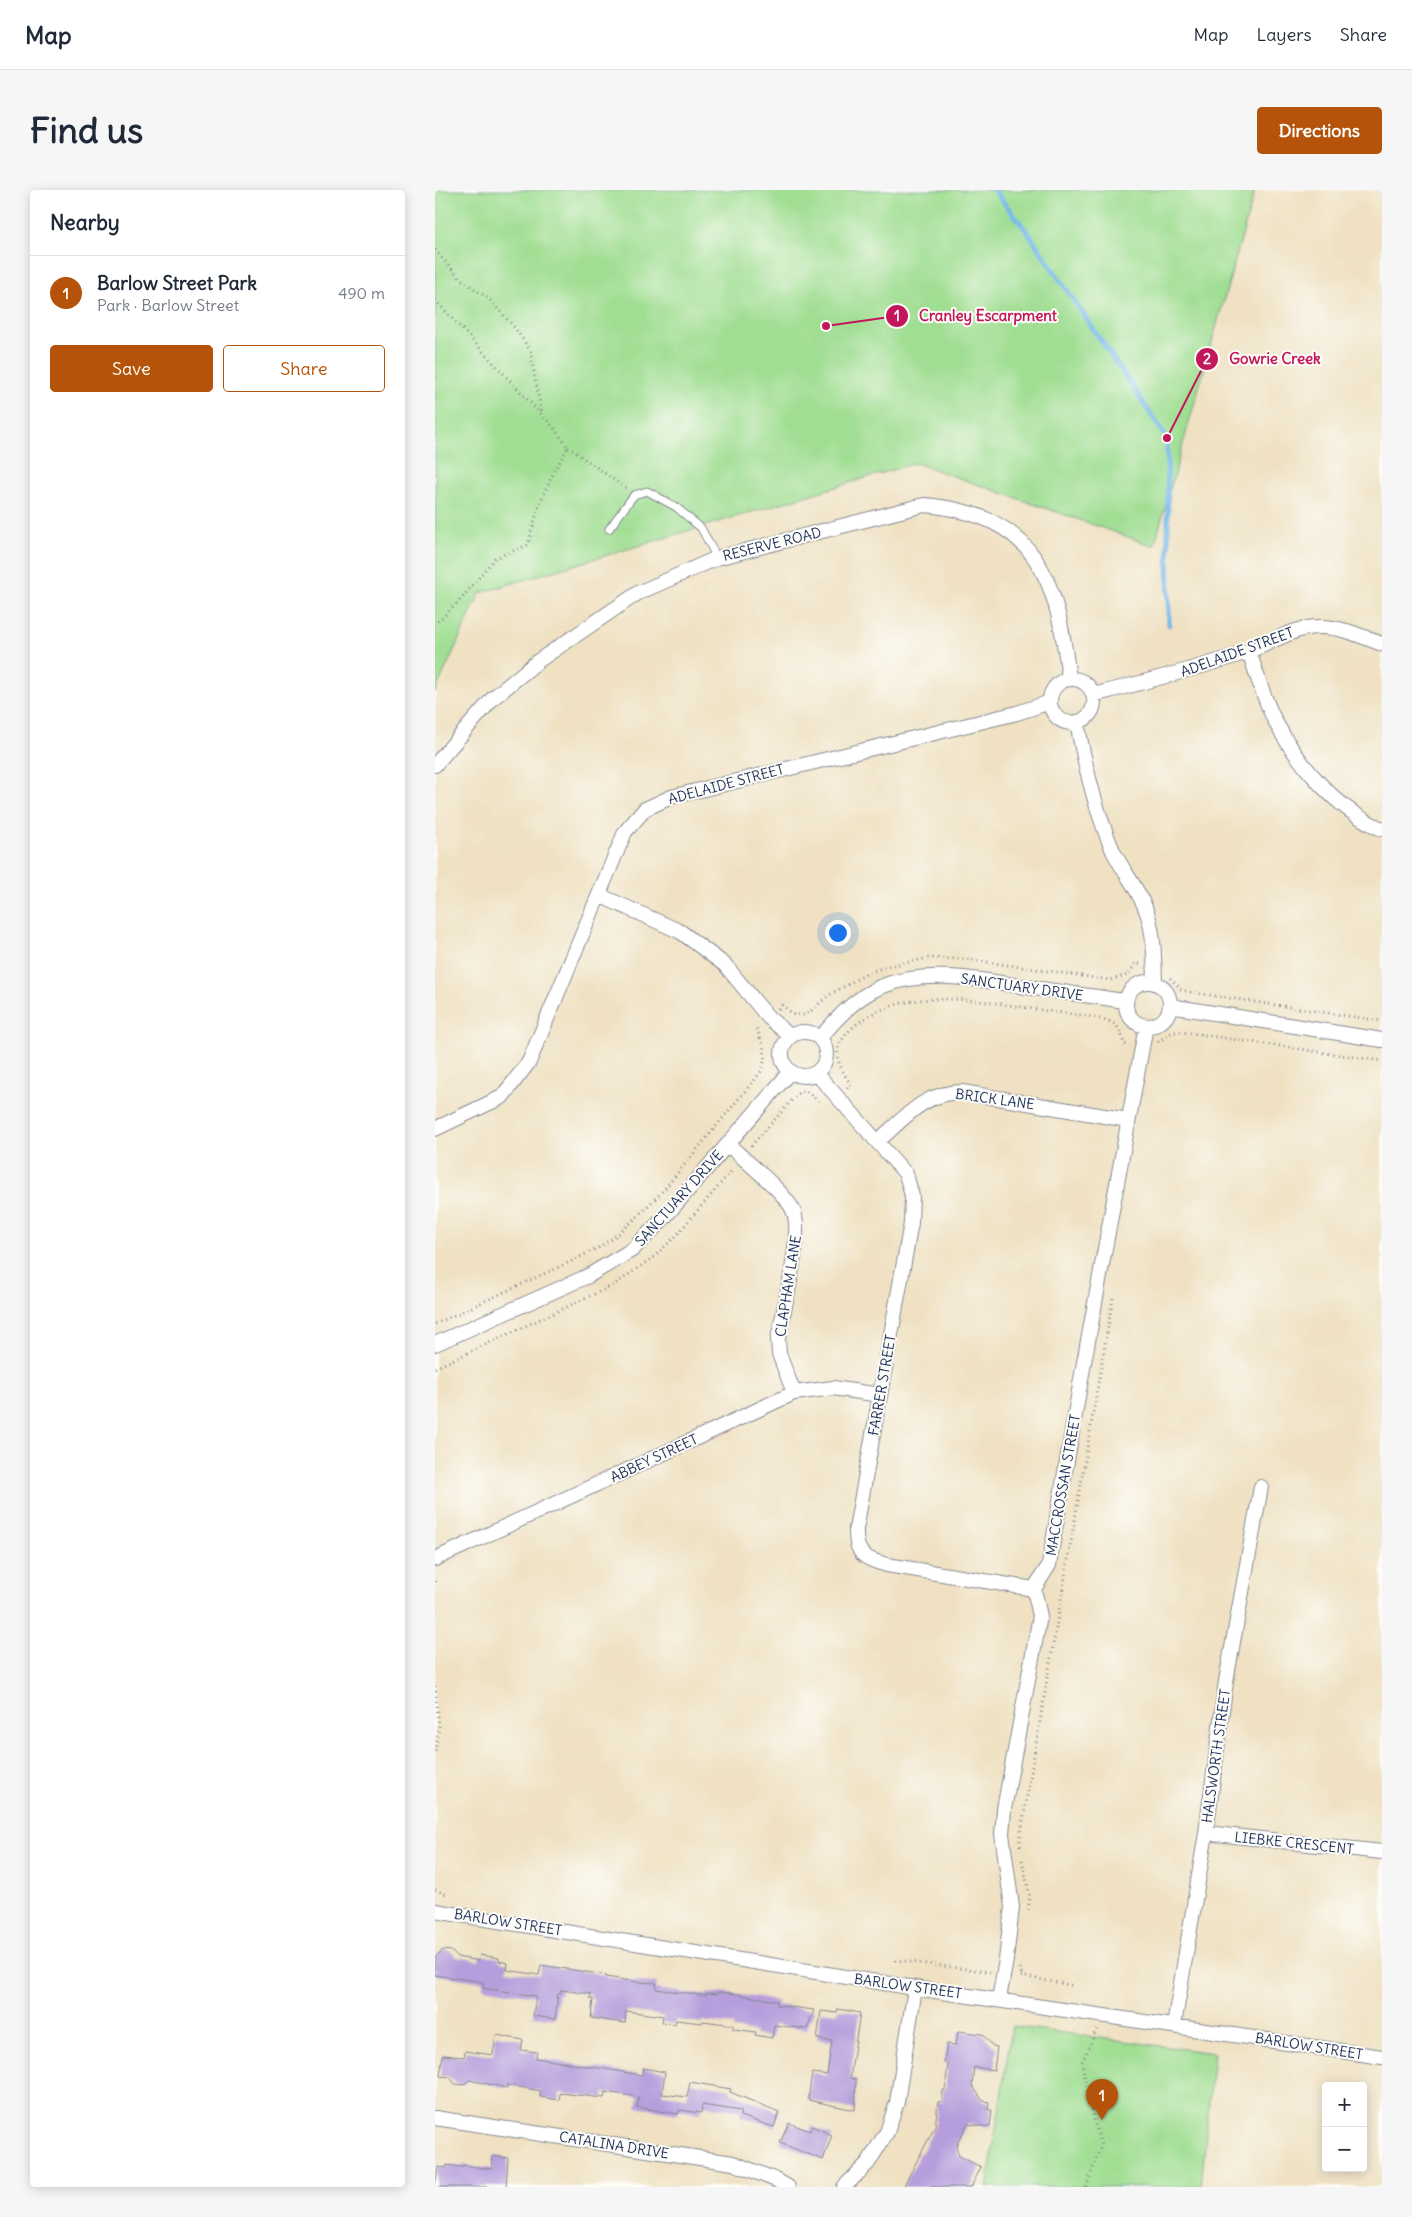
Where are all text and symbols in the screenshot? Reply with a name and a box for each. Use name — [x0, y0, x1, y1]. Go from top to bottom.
text: Map — [25, 20, 72, 50]
text: Map — [1193, 23, 1228, 46]
text: Layers — [1256, 23, 1312, 46]
text: Share — [1340, 23, 1387, 46]
button: Directions — [1257, 107, 1382, 154]
text: Find us — [30, 108, 143, 152]
text: Nearby — [50, 209, 120, 236]
text: Barlow Street Park — [97, 271, 257, 295]
text: 1 — [63, 283, 69, 303]
text: 490 m — [338, 283, 385, 303]
text: Park · Barlow Street — [97, 295, 239, 315]
callout: Cranley Escarpment — [885, 301, 1067, 331]
text: 1 — [894, 306, 900, 325]
text: Cranley Escarpment — [919, 306, 1058, 326]
callout: Gowrie Creek — [1194, 344, 1331, 374]
button: Save — [50, 345, 213, 392]
button: Share — [223, 345, 385, 392]
text: 2 — [1203, 349, 1211, 368]
text: Gowrie Creek — [1229, 349, 1321, 368]
street label: RESERVE ROAD — [721, 523, 823, 565]
street label: ADELAIDE STREET — [1178, 623, 1296, 681]
street label: ADELAIDE STREET — [666, 760, 786, 808]
your location — [825, 920, 851, 946]
street label: SANCTUARY DRIVE — [960, 970, 1084, 1004]
street label: BRICK LANE — [954, 1085, 1036, 1113]
street label: SANCTUARY DRIVE — [631, 1146, 727, 1250]
street label: CLAPHAM LANE — [771, 1234, 805, 1338]
street label: FARRER STREET — [864, 1333, 900, 1437]
street label: MACCROSSAN STREET — [1042, 1413, 1084, 1557]
street label: ABBEY STREET — [607, 1430, 701, 1486]
street label: HALSWORTH STREET — [1198, 1688, 1234, 1824]
street label: LIEBKE CRESCENT — [1234, 1828, 1354, 1858]
street label: BARLOW STREET — [453, 1905, 563, 1939]
street label: BARLOW STREET — [853, 1970, 963, 2002]
street label: BARLOW STREET — [1254, 2029, 1364, 2063]
pin: 1 — [1086, 2079, 1118, 2120]
map controls — [1322, 2082, 1367, 2172]
button: + — [1322, 2082, 1367, 2127]
street label: CATALINA DRIVE — [558, 2127, 670, 2163]
button: − — [1322, 2127, 1367, 2172]

